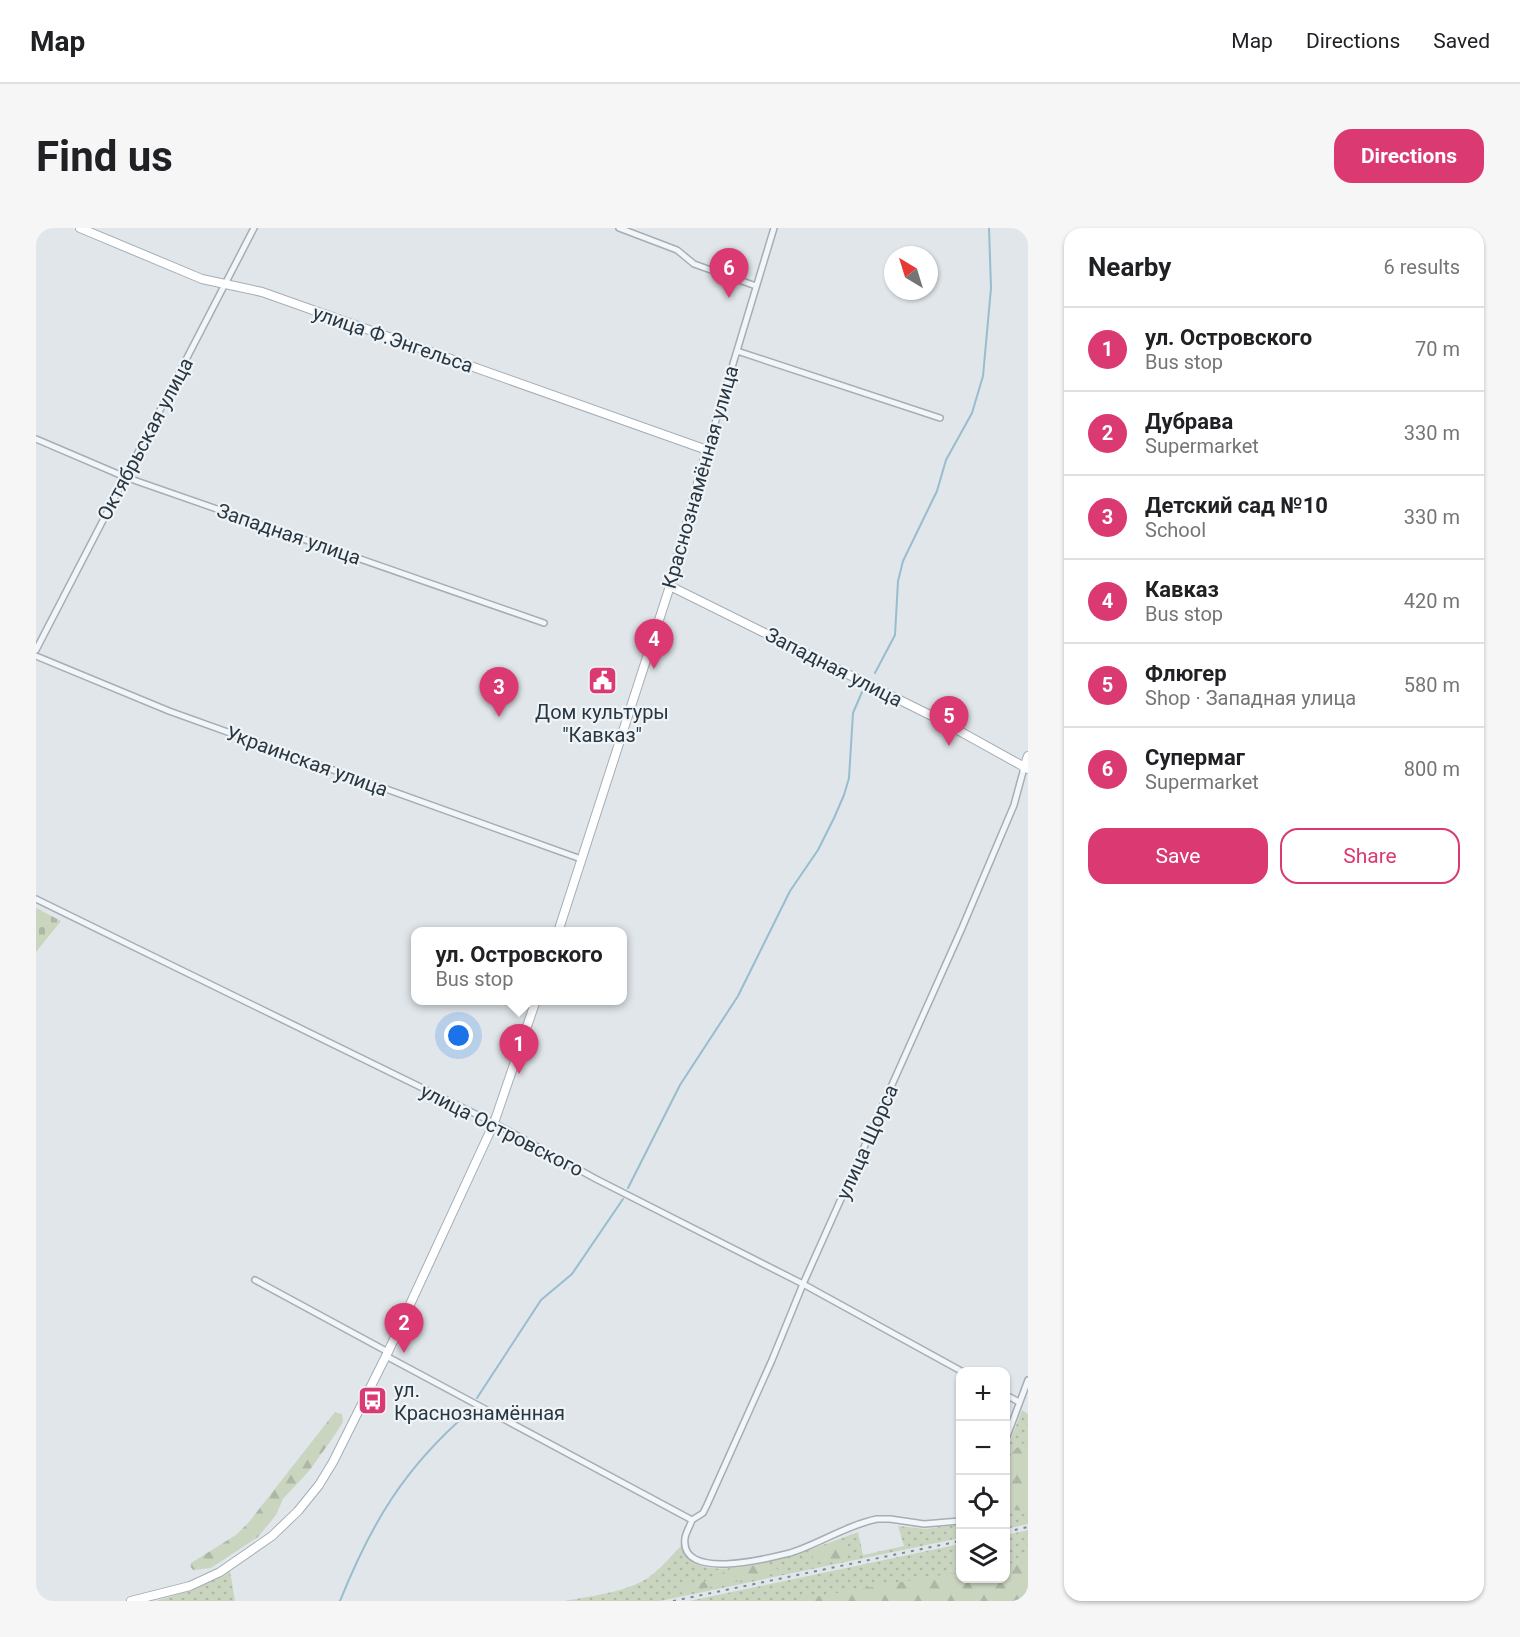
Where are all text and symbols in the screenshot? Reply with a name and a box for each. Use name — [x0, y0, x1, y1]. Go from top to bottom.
text: Map — [30, 25, 85, 58]
text: Map — [1231, 29, 1273, 53]
text: Directions — [1306, 29, 1400, 53]
text: Saved — [1433, 29, 1490, 53]
button: Directions — [1334, 129, 1484, 183]
text: Find us — [36, 132, 173, 181]
north arrow — [884, 246, 938, 300]
pin: 6 — [710, 248, 748, 298]
text: Nearby — [1088, 252, 1171, 282]
text: 6 results — [1384, 255, 1460, 279]
street label: улица Ф.Энгельса — [310, 300, 476, 378]
text: ул. Островского — [1145, 325, 1312, 350]
text: 1 — [1102, 337, 1113, 361]
text: 70 m — [1415, 337, 1460, 361]
text: Bus stop — [1145, 350, 1223, 374]
street label: Октябрьская улица — [92, 353, 198, 525]
street label: Краснознамённая улица — [657, 363, 743, 591]
text: Дубрава — [1145, 409, 1233, 434]
text: 2 — [1102, 421, 1113, 445]
text: 330 m — [1404, 421, 1460, 445]
text: Supermarket — [1145, 434, 1259, 458]
text: Детский сад №10 — [1145, 493, 1328, 518]
street label: Западная улица — [214, 498, 364, 570]
text: 3 — [1102, 505, 1113, 529]
text: 330 m — [1404, 505, 1460, 529]
text: School — [1145, 518, 1206, 542]
text: Кавказ — [1145, 577, 1219, 602]
text: 4 — [1102, 589, 1113, 613]
text: 420 m — [1404, 589, 1460, 613]
text: Bus stop — [1145, 602, 1223, 626]
pin: 4 — [634, 620, 674, 669]
street label: Западная улица — [762, 622, 906, 712]
text: Флюгер — [1145, 661, 1227, 686]
public building icon: Дом культуры "Кавказ" — [586, 665, 618, 697]
pin: 3 — [480, 668, 518, 717]
text: 5 — [1102, 673, 1113, 697]
text: 580 m — [1404, 673, 1460, 697]
text: Shop · Западная улица — [1145, 686, 1356, 710]
pin: 5 — [930, 696, 968, 746]
place label: Дом культуры "Кавказ" — [535, 700, 669, 747]
street label: Украинская улица — [223, 721, 391, 801]
text: Супермаг — [1145, 745, 1245, 770]
text: 6 — [1102, 757, 1113, 781]
text: 800 m — [1404, 757, 1460, 781]
text: Supermarket — [1145, 770, 1259, 794]
button: Save — [1088, 828, 1268, 884]
button: Share — [1280, 828, 1460, 884]
popup — [411, 927, 627, 1005]
text: ул. Островского — [435, 942, 603, 967]
text: Bus stop — [435, 967, 513, 991]
your location — [444, 1021, 473, 1050]
pin: 1 — [500, 1024, 538, 1074]
street label: улица Островского — [416, 1078, 588, 1182]
street label: улица Щорса — [831, 1081, 903, 1203]
pin: 2 — [384, 1304, 424, 1353]
map controls — [956, 1367, 1010, 1583]
button: + — [956, 1367, 1010, 1421]
place label: ул. Краснознамённая — [394, 1378, 565, 1425]
bus stop icon: ул. Краснознамённая — [357, 1385, 389, 1417]
button: − — [956, 1421, 1010, 1475]
button: locate — [956, 1475, 1010, 1529]
button: layers — [956, 1529, 1010, 1583]

